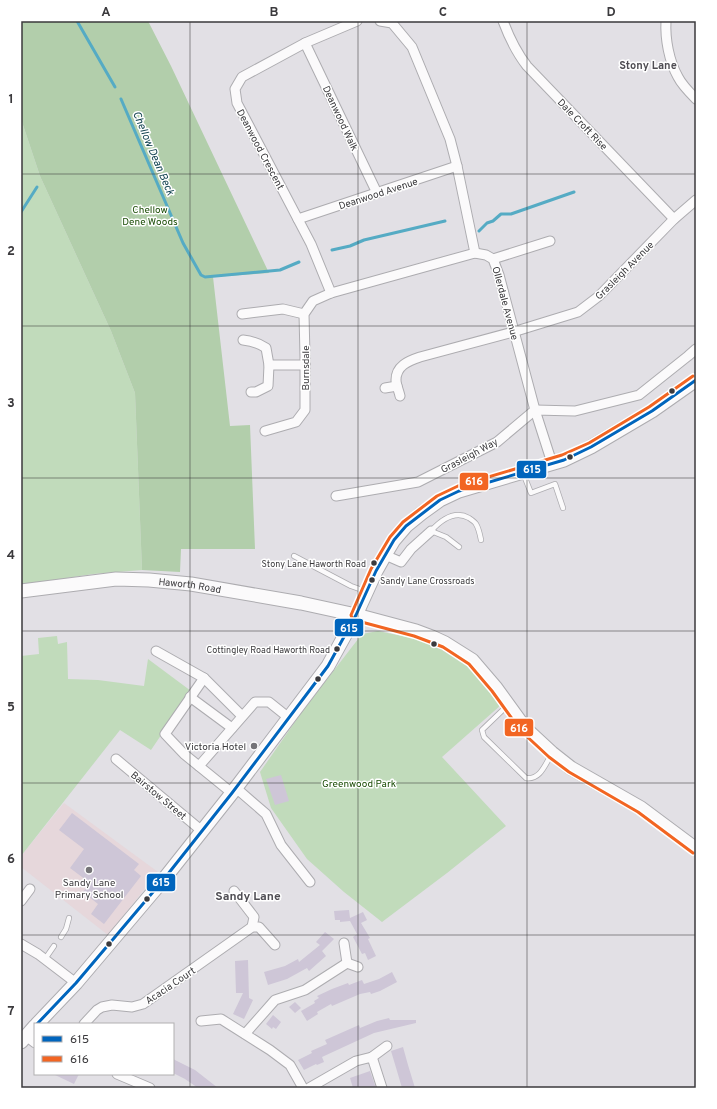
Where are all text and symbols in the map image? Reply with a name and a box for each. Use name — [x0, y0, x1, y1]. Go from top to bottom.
text: A — [101, 5, 111, 21]
text: B — [270, 5, 279, 21]
text: C — [439, 5, 447, 21]
text: D — [606, 5, 616, 21]
district label: Stony Lane — [619, 59, 677, 73]
street label: Deanwood Walk — [319, 84, 360, 153]
text: 1 — [8, 92, 14, 108]
street label: Dale Croft Rise — [554, 97, 610, 153]
street label: Deanwood Crescent — [233, 107, 286, 192]
water label: Chellow Dean Beck — [129, 109, 177, 198]
street label: Deanwood Avenue — [337, 175, 420, 213]
park label: Chellow Dene Woods — [122, 204, 178, 229]
street label: Grasleigh Avenue — [593, 239, 657, 303]
text: 2 — [7, 244, 15, 260]
street label: Ollerdale Avenue — [488, 265, 521, 342]
street label: Burnsdale — [300, 345, 313, 391]
unlabelled marker — [667, 386, 677, 396]
text: 3 — [7, 396, 15, 412]
street label: Grasleigh Way — [439, 436, 501, 477]
unlabelled marker — [565, 452, 575, 462]
line badge: 615 — [516, 460, 547, 479]
text: 615 — [523, 463, 541, 477]
line badge: 616 — [459, 472, 489, 491]
text: 616 — [465, 475, 483, 489]
text: 4 — [7, 548, 15, 564]
marker: Stony Lane Haworth Road — [369, 558, 379, 568]
place label: Stony Lane Haworth Road — [262, 559, 366, 570]
marker: Sandy Lane Crossroads — [367, 575, 377, 585]
street label: Haworth Road — [158, 576, 222, 597]
place label: Sandy Lane Crossroads — [380, 576, 474, 587]
line badge: 615 — [334, 618, 364, 637]
text: 615 — [340, 622, 358, 636]
unlabelled marker — [429, 639, 439, 649]
marker: Cottingley Road Haworth Road — [332, 644, 342, 654]
place label: Cottingley Road Haworth Road — [206, 645, 330, 656]
unlabelled marker — [313, 674, 323, 684]
text: 5 — [7, 700, 15, 716]
line badge: 616 — [504, 718, 534, 737]
text: 616 — [510, 722, 528, 736]
place label: Victoria Hotel — [185, 741, 246, 754]
marker: Victoria Hotel — [249, 741, 259, 751]
street label: Bairstow Street — [127, 769, 189, 823]
park label: Greenwood Park — [322, 778, 396, 791]
text: 6 — [7, 852, 15, 868]
marker: Sandy Lane Primary School — [84, 865, 94, 875]
line badge: 615 — [146, 873, 176, 892]
text: 615 — [152, 876, 170, 890]
place label: Sandy Lane Primary School — [55, 877, 123, 902]
district label: Sandy Lane — [215, 889, 281, 905]
unlabelled marker — [142, 894, 152, 904]
unlabelled marker — [104, 939, 114, 949]
street label: Acacia Court — [143, 965, 199, 1008]
text: 7 — [8, 1004, 15, 1020]
legend — [34, 1023, 174, 1075]
text: 615 — [70, 1032, 89, 1048]
text: 616 — [70, 1052, 89, 1068]

